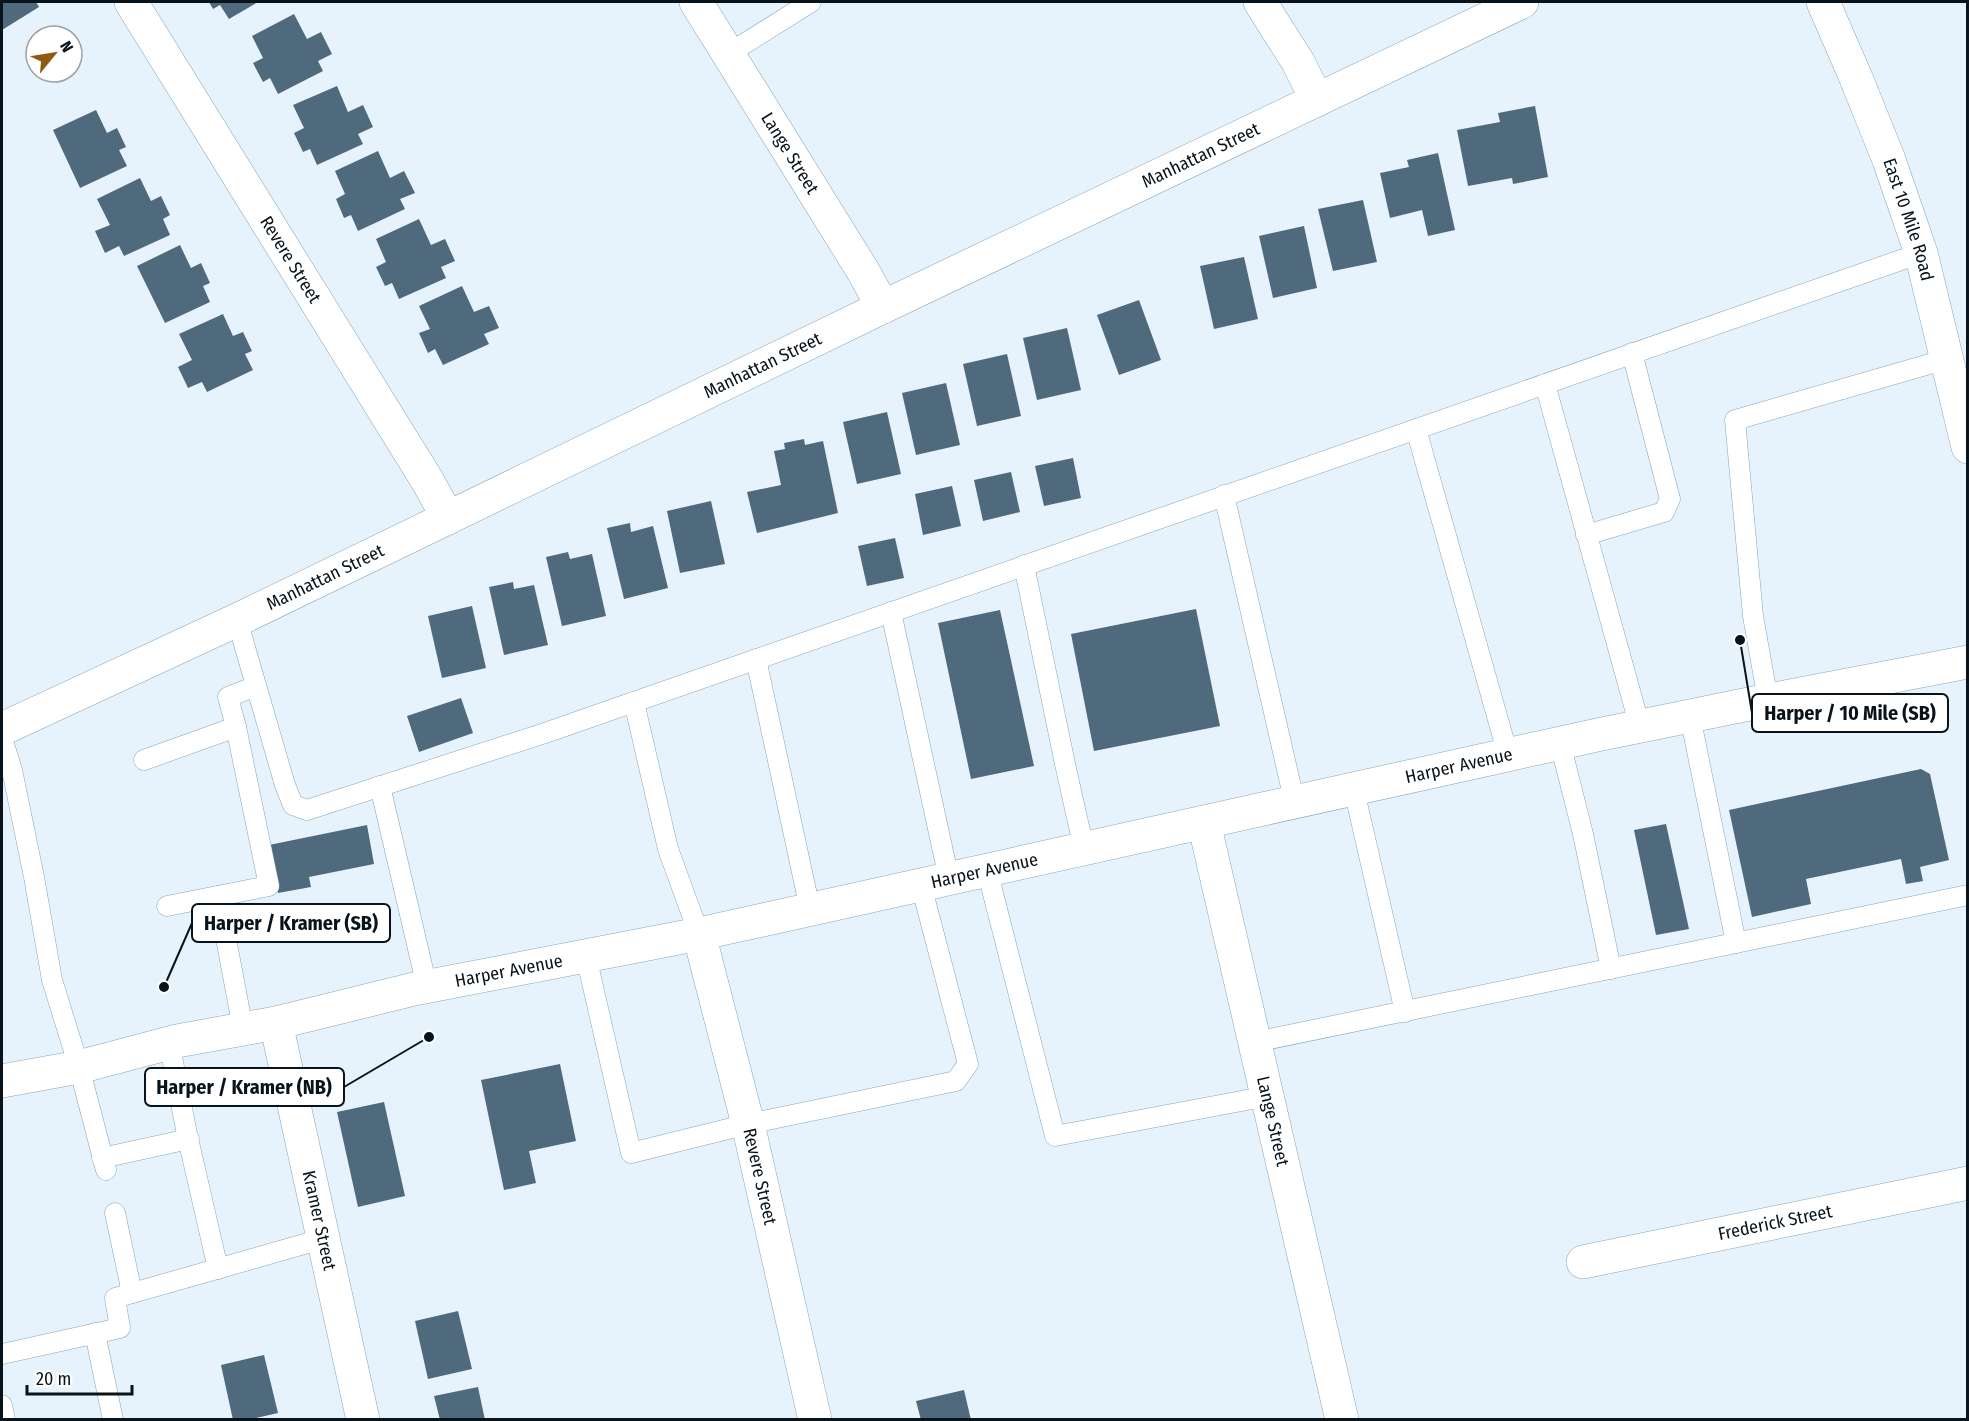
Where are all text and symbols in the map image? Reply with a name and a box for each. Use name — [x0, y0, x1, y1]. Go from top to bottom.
north arrow — [24, 24, 84, 84]
text: N — [56, 38, 77, 56]
street label: Lange Street — [756, 108, 824, 198]
street label: Manhattan Street — [1138, 118, 1263, 193]
street label: East 10 Mile Road — [1878, 155, 1938, 283]
street label: Revere Street — [255, 212, 326, 307]
street label: Manhattan Street — [700, 328, 825, 403]
street label: Manhattan Street — [263, 539, 388, 615]
callout: Harper / 10 Mile (SB) — [1752, 694, 1948, 732]
text: Harper / 10 Mile (SB) — [1764, 701, 1936, 725]
street label: Harper Avenue — [1403, 743, 1515, 788]
street label: Harper Avenue — [929, 848, 1040, 893]
callout: Harper / Kramer (SB) — [192, 904, 390, 942]
text: Harper / Kramer (SB) — [204, 911, 378, 935]
street label: Harper Avenue — [453, 950, 565, 992]
callout: Harper / Kramer (NB) — [145, 1068, 344, 1106]
street label: Lange Street — [1252, 1074, 1294, 1168]
text: Harper / Kramer (NB) — [156, 1075, 332, 1099]
street label: Revere Street — [738, 1126, 781, 1227]
street label: Kramer Street — [298, 1168, 341, 1272]
street label: Frederick Street — [1716, 1200, 1834, 1245]
scale bar — [27, 1358, 132, 1396]
text: 20 m — [36, 1368, 71, 1390]

